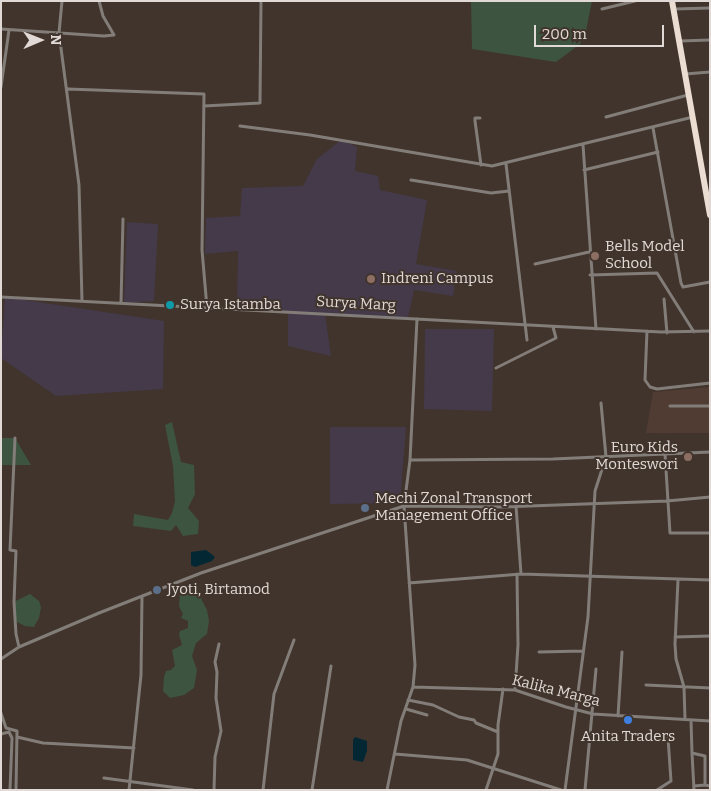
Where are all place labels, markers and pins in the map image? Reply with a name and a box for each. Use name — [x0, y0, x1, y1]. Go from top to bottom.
place label: Bells Model School — [605, 238, 685, 273]
marker: Bells Model School — [589, 250, 601, 262]
place label: Indreni Campus — [381, 270, 493, 288]
marker: Indreni Campus — [365, 273, 377, 285]
place label: Surya Istamba — [180, 296, 281, 314]
marker: Surya Istamba — [164, 299, 176, 311]
place label: Euro Kids Monteswori — [595, 439, 678, 474]
marker: Euro Kids Monteswori — [682, 451, 694, 463]
place label: Mechi Zonal Transport Management Office — [375, 490, 532, 525]
marker: Mechi Zonal Transport Management Office — [359, 502, 371, 514]
place label: Jyoti, Birtamod — [167, 581, 270, 599]
marker: Jyoti, Birtamod — [151, 584, 163, 596]
marker: Anita Traders — [622, 714, 634, 726]
place label: Anita Traders — [581, 728, 675, 746]

